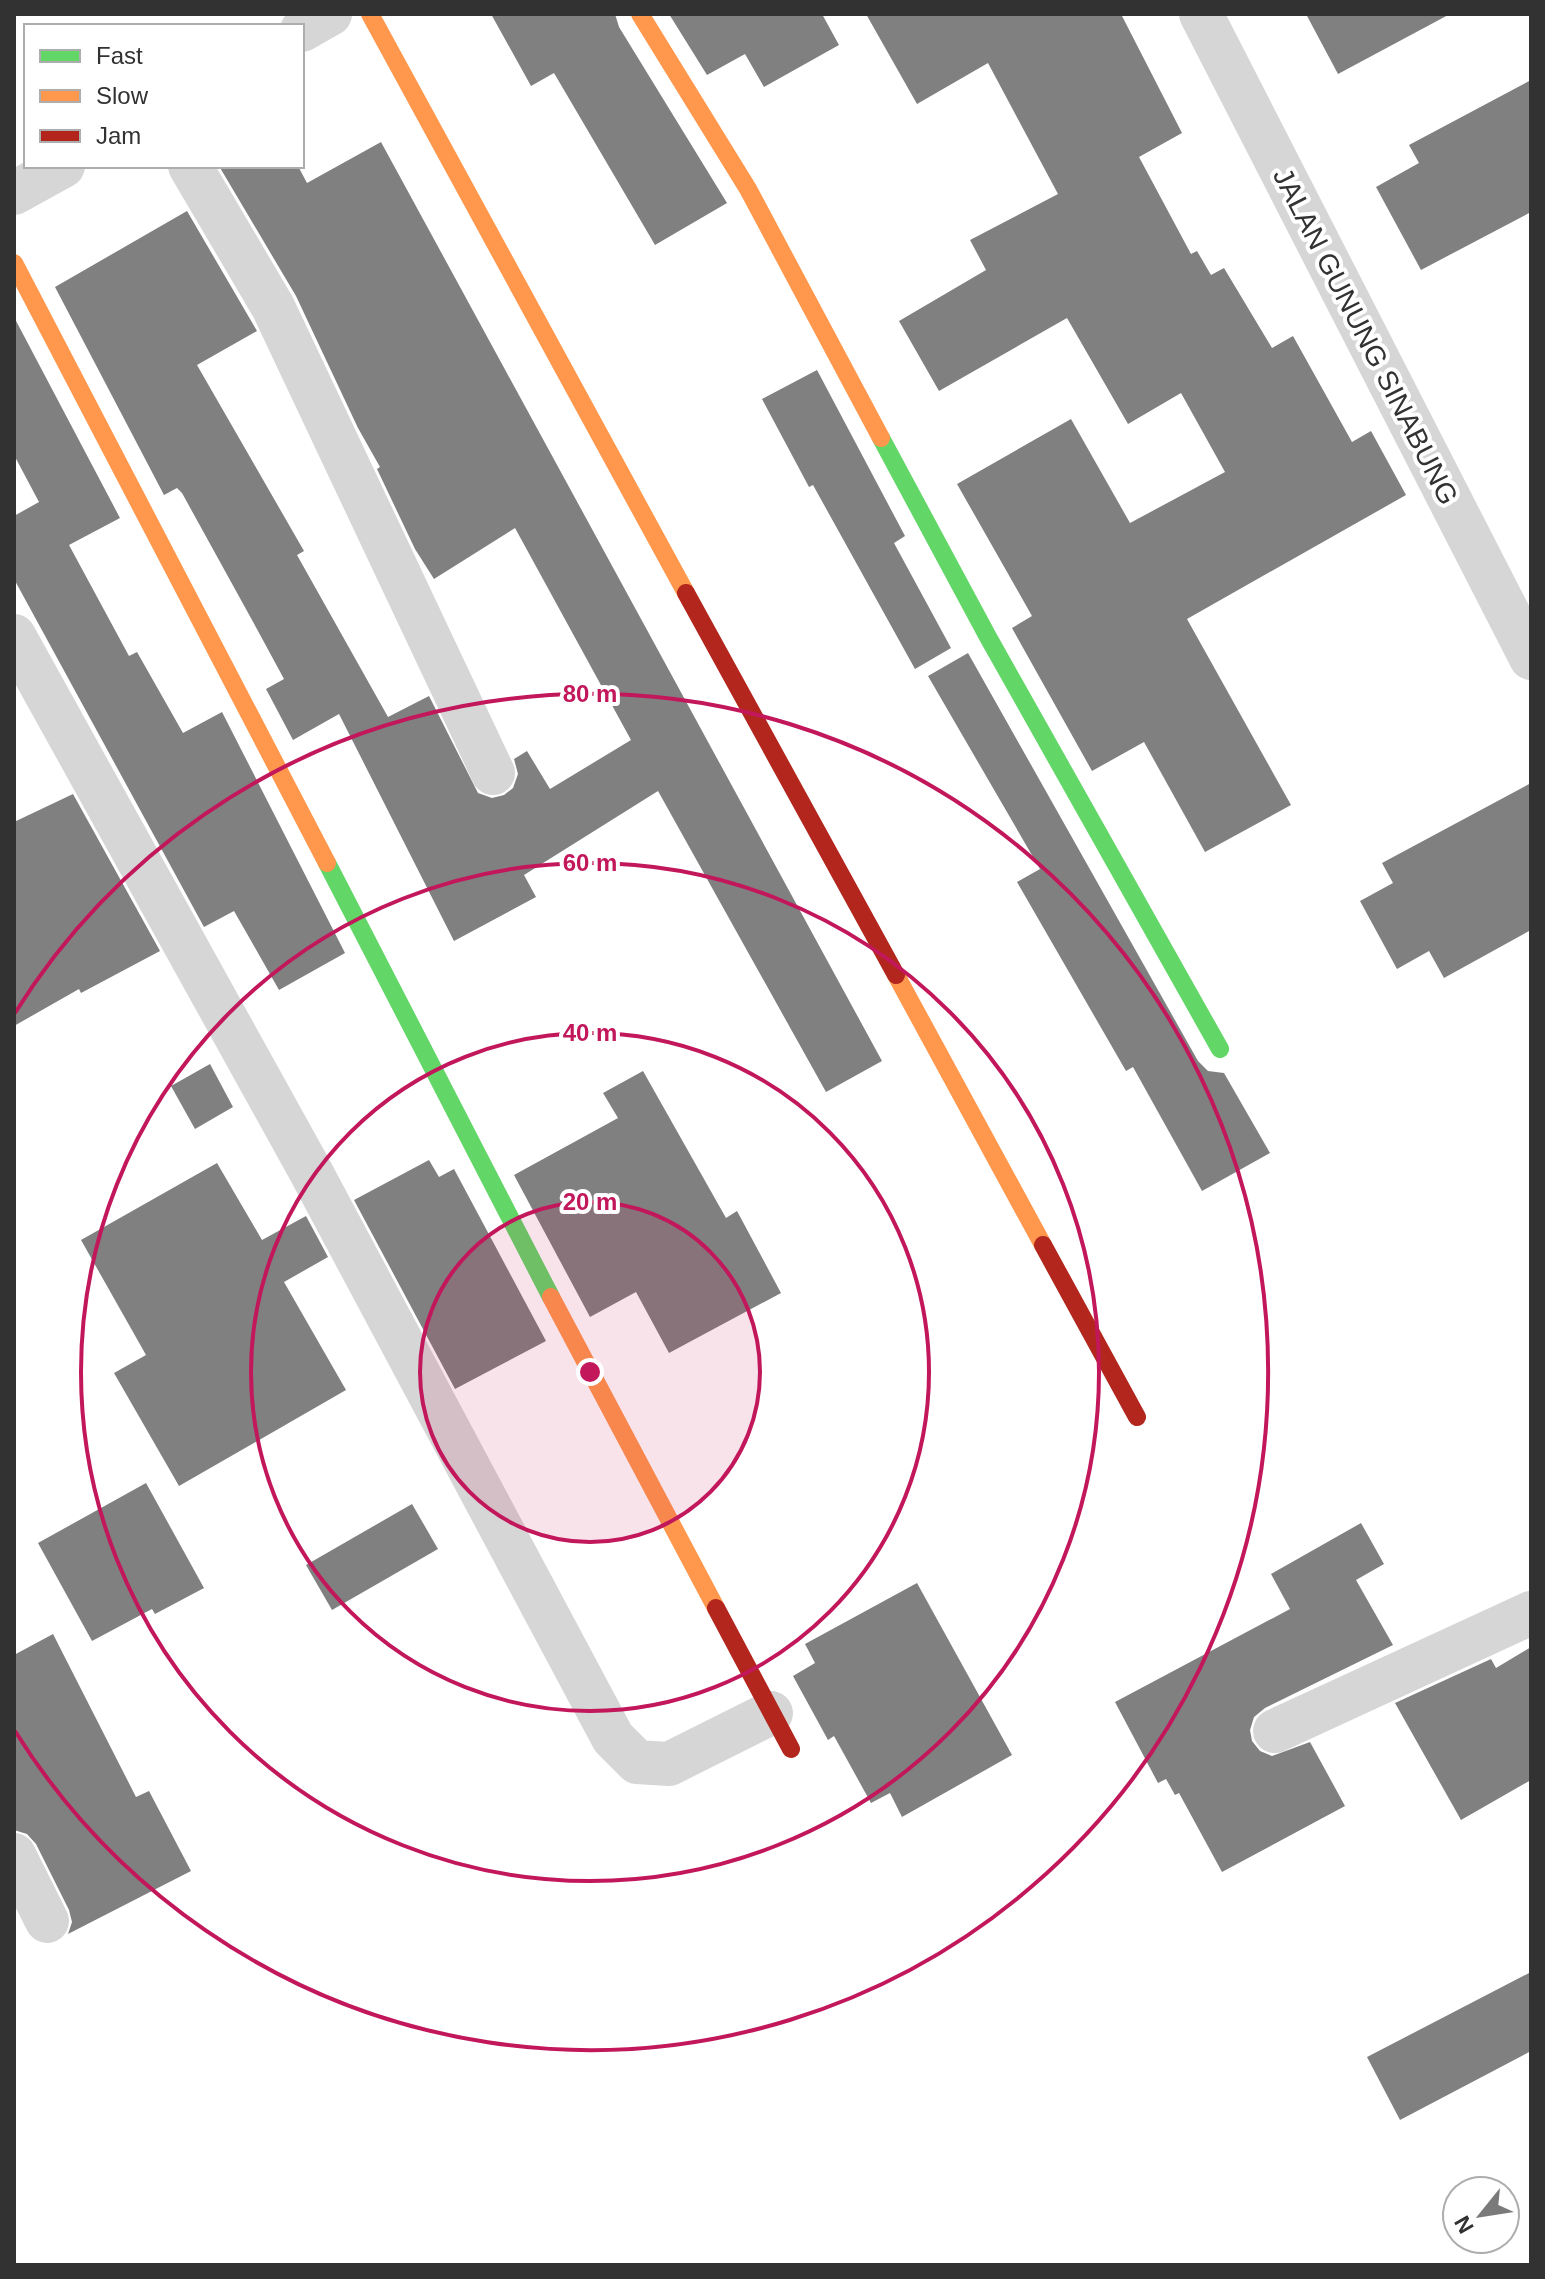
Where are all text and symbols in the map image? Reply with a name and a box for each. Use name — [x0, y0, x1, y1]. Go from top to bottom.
legend — [24, 24, 304, 168]
text: Fast — [96, 42, 143, 69]
text: Slow — [96, 82, 149, 109]
text: Jam — [96, 122, 141, 149]
street label: JALAN GUNUNG SINABUNG — [1267, 163, 1464, 510]
text: 80 m — [563, 680, 617, 707]
text: 60 m — [563, 849, 617, 876]
text: 40 m — [563, 1019, 617, 1046]
text: 20 m — [563, 1188, 617, 1215]
centre of rings — [576, 1358, 604, 1386]
north arrow — [1441, 2175, 1521, 2255]
text: N — [1449, 2212, 1479, 2238]

